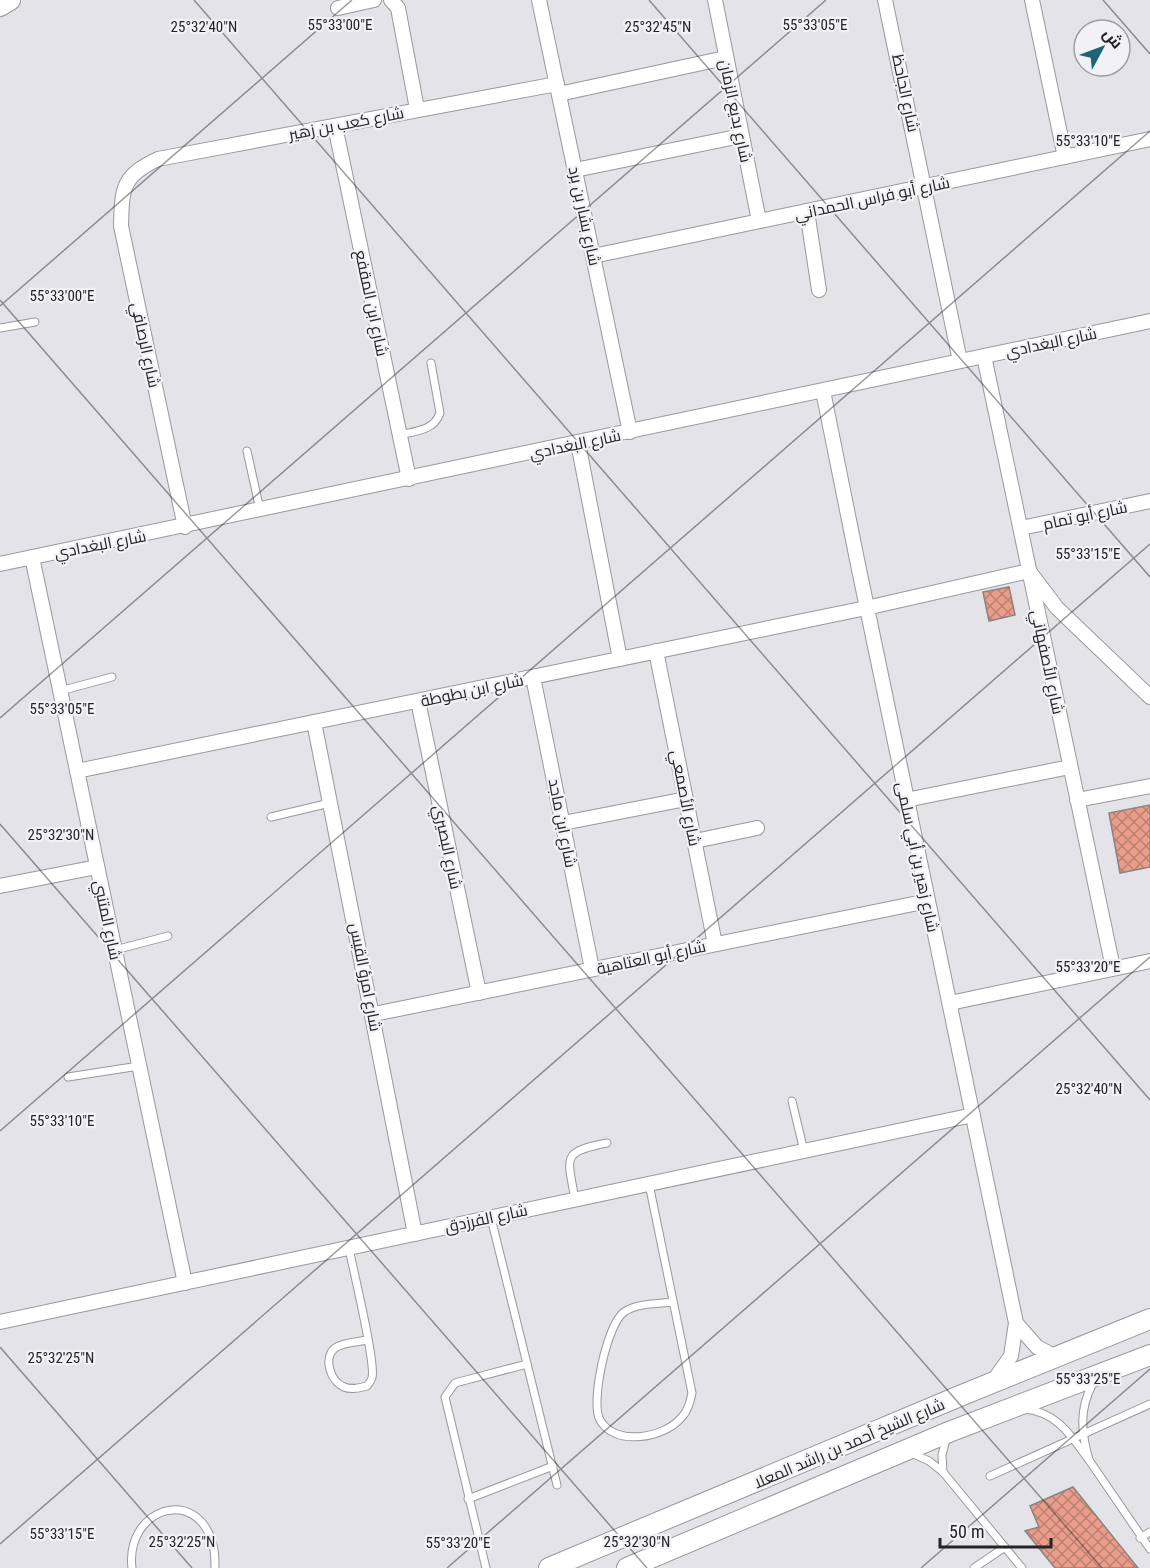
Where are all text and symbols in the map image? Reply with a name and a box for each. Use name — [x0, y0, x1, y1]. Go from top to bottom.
text: 55°33'00"E — [308, 16, 372, 34]
text: 55°33'05"E — [783, 16, 847, 34]
text: 25°32'40"N — [171, 18, 237, 36]
text: 25°32'45"N — [625, 18, 691, 36]
north arrow — [1072, 18, 1132, 78]
text: ش — [1099, 25, 1127, 52]
street label: شارع الجاحظ — [886, 52, 923, 134]
street label: شارع بديع الزمان — [713, 58, 756, 165]
street label: شارع كعب بن زهير — [286, 103, 406, 146]
text: 55°33'10"E — [1056, 132, 1120, 150]
street label: شارع بشار بن برد — [563, 165, 604, 268]
street label: شارع أبو فراس الحمداني — [793, 173, 952, 228]
street label: شارع ابن المقفع — [349, 248, 392, 358]
text: 55°33'00"E — [30, 287, 94, 305]
street label: شارع الرصافي — [123, 301, 164, 390]
street label: شارع البغدادي — [1004, 324, 1099, 365]
street label: شارع البغدادي — [528, 426, 623, 467]
street label: شارع أبو تمام — [1041, 497, 1130, 536]
street label: شارع البغدادي — [53, 526, 148, 567]
text: 55°33'15"E — [1056, 545, 1120, 563]
street label: شارع الأصفهاني — [1023, 608, 1068, 717]
street label: شارع ابن بطوطة — [419, 670, 526, 713]
text: 55°33'05"E — [30, 700, 94, 718]
street label: شارع الأصمعي — [663, 748, 704, 849]
street label: شارع ابن ماجد — [543, 777, 580, 870]
street label: شارع زهير بن أبي سلمى — [888, 780, 943, 935]
street label: شارع البصيري — [425, 803, 466, 892]
text: 25°32'30"N — [28, 826, 94, 844]
street label: شارع المتنبي — [86, 878, 125, 963]
street label: شارع امرؤ القيس — [344, 921, 385, 1033]
street label: شارع أبو العتاهية — [595, 937, 708, 980]
text: 55°33'20"E — [1056, 958, 1120, 976]
text: 25°32'40"N — [1056, 1080, 1122, 1098]
text: 55°33'10"E — [30, 1112, 94, 1130]
street label: شارع الفرزدق — [443, 1200, 530, 1238]
text: 25°32'25"N — [28, 1349, 94, 1367]
text: 55°33'25"E — [1056, 1370, 1120, 1388]
street label: شارع الشيخ أحمد بن راشد المعلا — [751, 1395, 948, 1494]
scale bar — [940, 1511, 1051, 1549]
text: 50 m — [949, 1521, 984, 1542]
text: 55°33'15"E — [30, 1525, 94, 1543]
text: 25°32'25"N — [149, 1533, 215, 1551]
text: 25°32'30"N — [604, 1533, 670, 1551]
text: 55°33'20"E — [426, 1534, 490, 1552]

